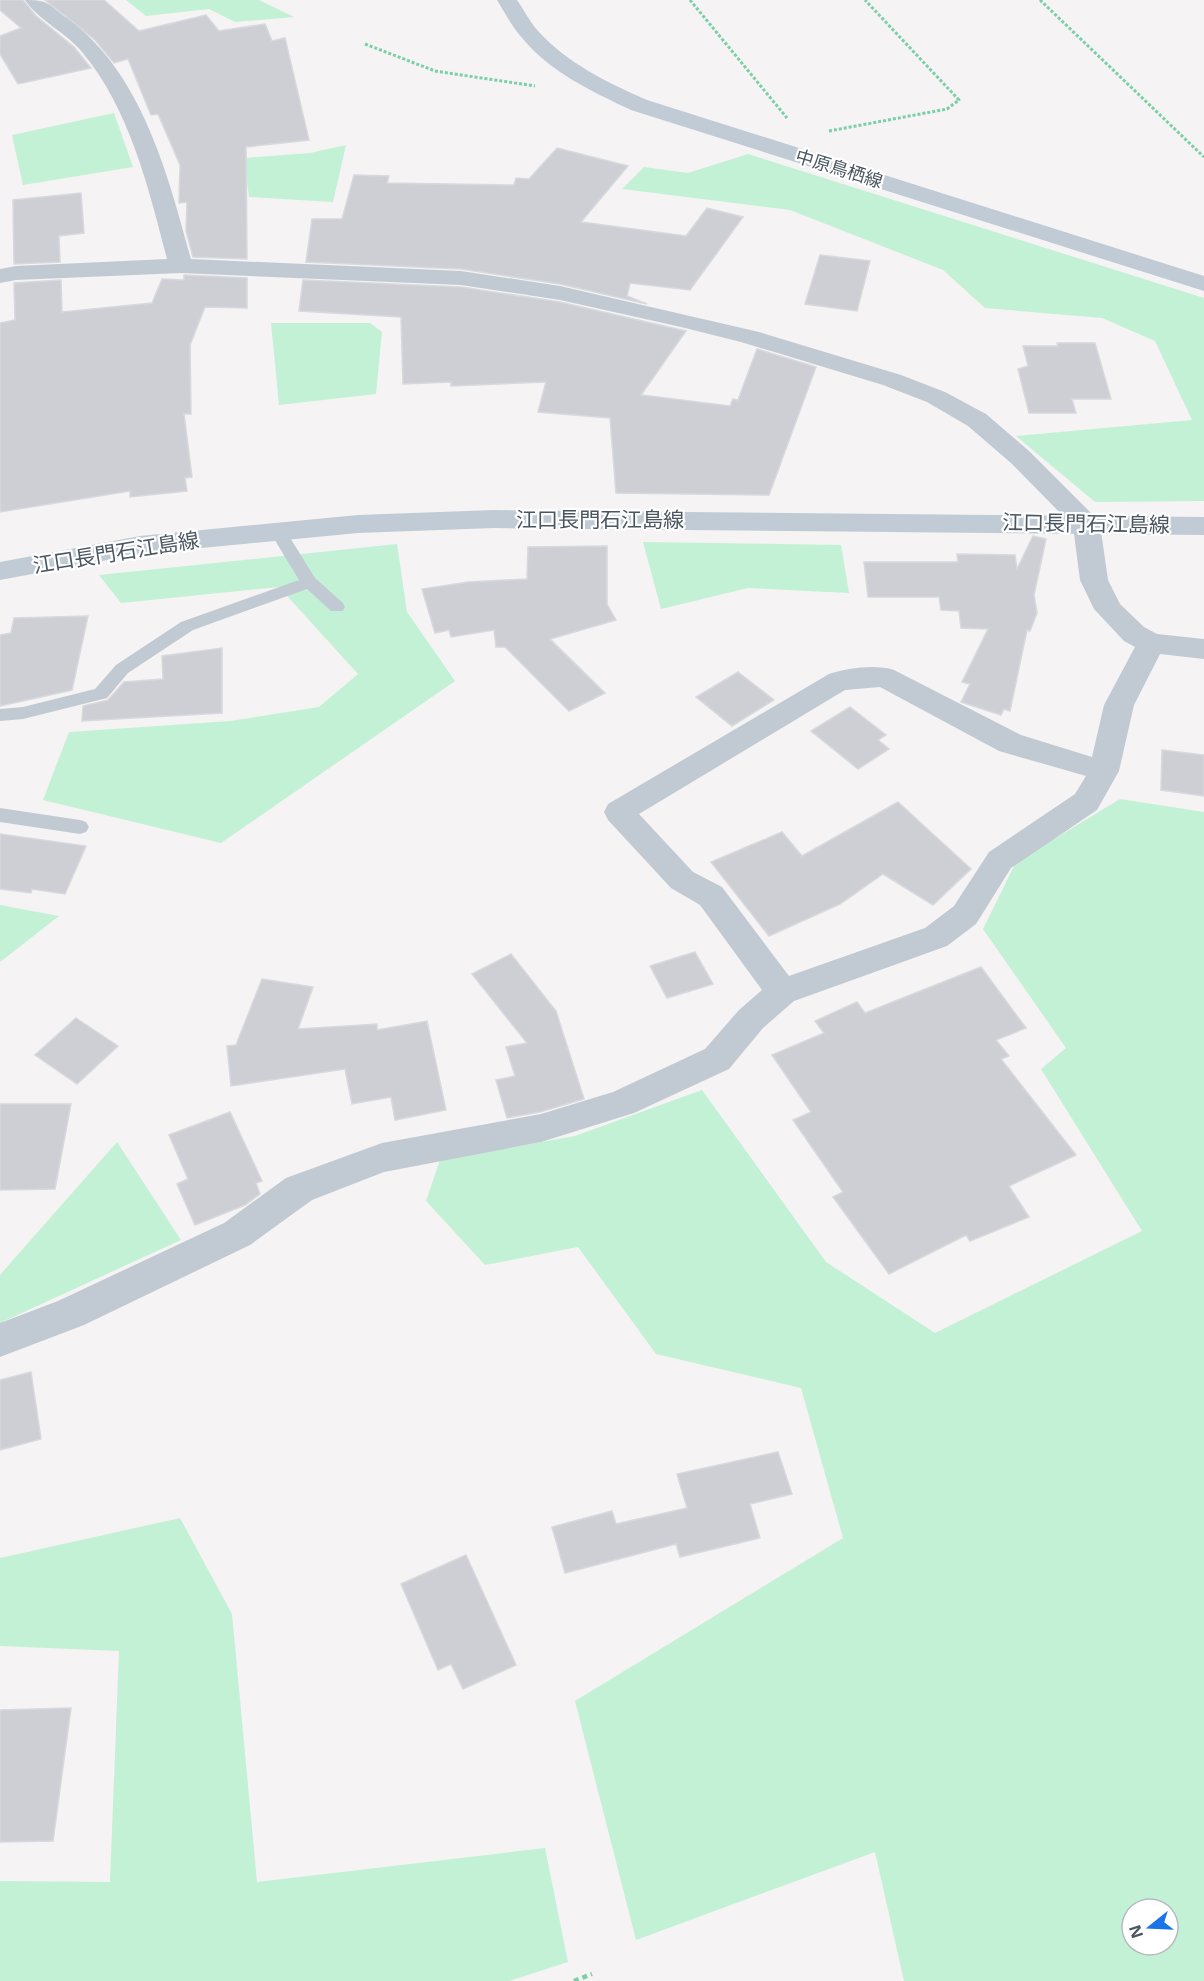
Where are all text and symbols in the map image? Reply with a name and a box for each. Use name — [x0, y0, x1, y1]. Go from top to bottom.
street label: 中原鳥栖線 — [793, 143, 886, 193]
street label: 江口長門石江島線 — [516, 505, 684, 533]
street label: 江口長門石江島線 — [1002, 508, 1170, 538]
street label: 江口長門石江島線 — [31, 525, 201, 579]
north arrow — [1120, 1897, 1180, 1957]
text: N — [1123, 1922, 1148, 1941]

